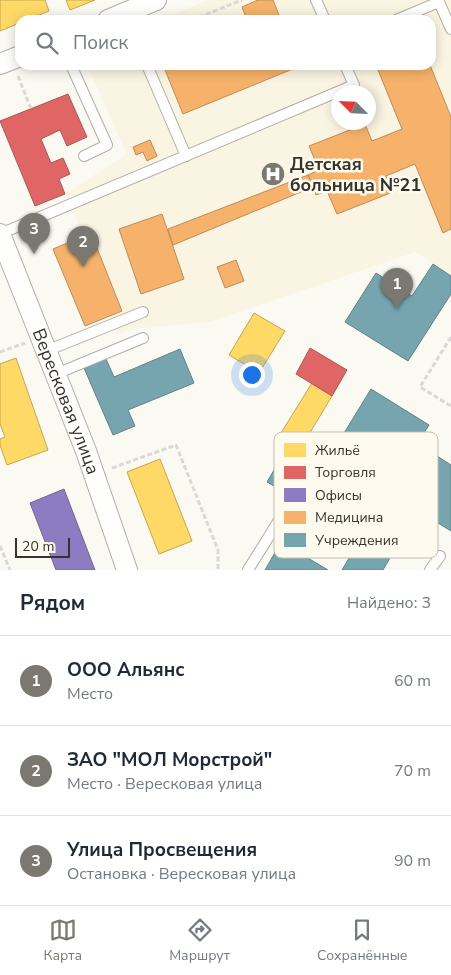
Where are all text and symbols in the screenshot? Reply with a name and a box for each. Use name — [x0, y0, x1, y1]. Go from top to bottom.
search box — [15, 15, 436, 70]
icon: search — [33, 29, 61, 57]
text: Поиск — [73, 30, 128, 56]
north arrow — [331, 85, 376, 130]
place label: Детская больница №21 — [290, 152, 421, 197]
hospital icon: Детская больница №21 — [260, 161, 286, 187]
pin: 3 — [18, 213, 50, 254]
pin: 2 — [67, 226, 99, 267]
pin: 1 — [381, 268, 413, 309]
street label: Вересковая улица — [27, 325, 105, 478]
your location — [239, 362, 265, 388]
legend — [274, 432, 438, 558]
text: Жильё — [315, 441, 360, 460]
text: Торговля — [315, 463, 376, 482]
text: Офисы — [315, 486, 362, 505]
text: Медицина — [315, 508, 383, 527]
text: Учреждения — [314, 531, 398, 550]
scale bar — [15, 535, 70, 558]
text: 20 m — [22, 537, 54, 556]
text: Рядом — [20, 589, 85, 617]
text: Найдено: 3 — [347, 592, 431, 614]
text: ООО Альянс — [67, 657, 185, 683]
text: 1 — [31, 670, 41, 692]
text: 60 m — [394, 670, 431, 692]
text: Место — [67, 683, 113, 705]
text: ЗАО "МОЛ Морстрой" — [67, 747, 272, 773]
text: 2 — [31, 760, 41, 782]
text: 70 m — [394, 760, 431, 782]
text: Место · Вересковая улица — [67, 773, 262, 795]
text: Улица Просвещения — [67, 837, 257, 863]
text: 3 — [31, 850, 41, 872]
text: 90 m — [394, 850, 431, 872]
text: Остановка · Вересковая улица — [67, 863, 296, 885]
tab: Карта — [44, 916, 82, 965]
tab: Маршрут — [169, 916, 230, 965]
tab: Сохранённые — [317, 916, 407, 965]

